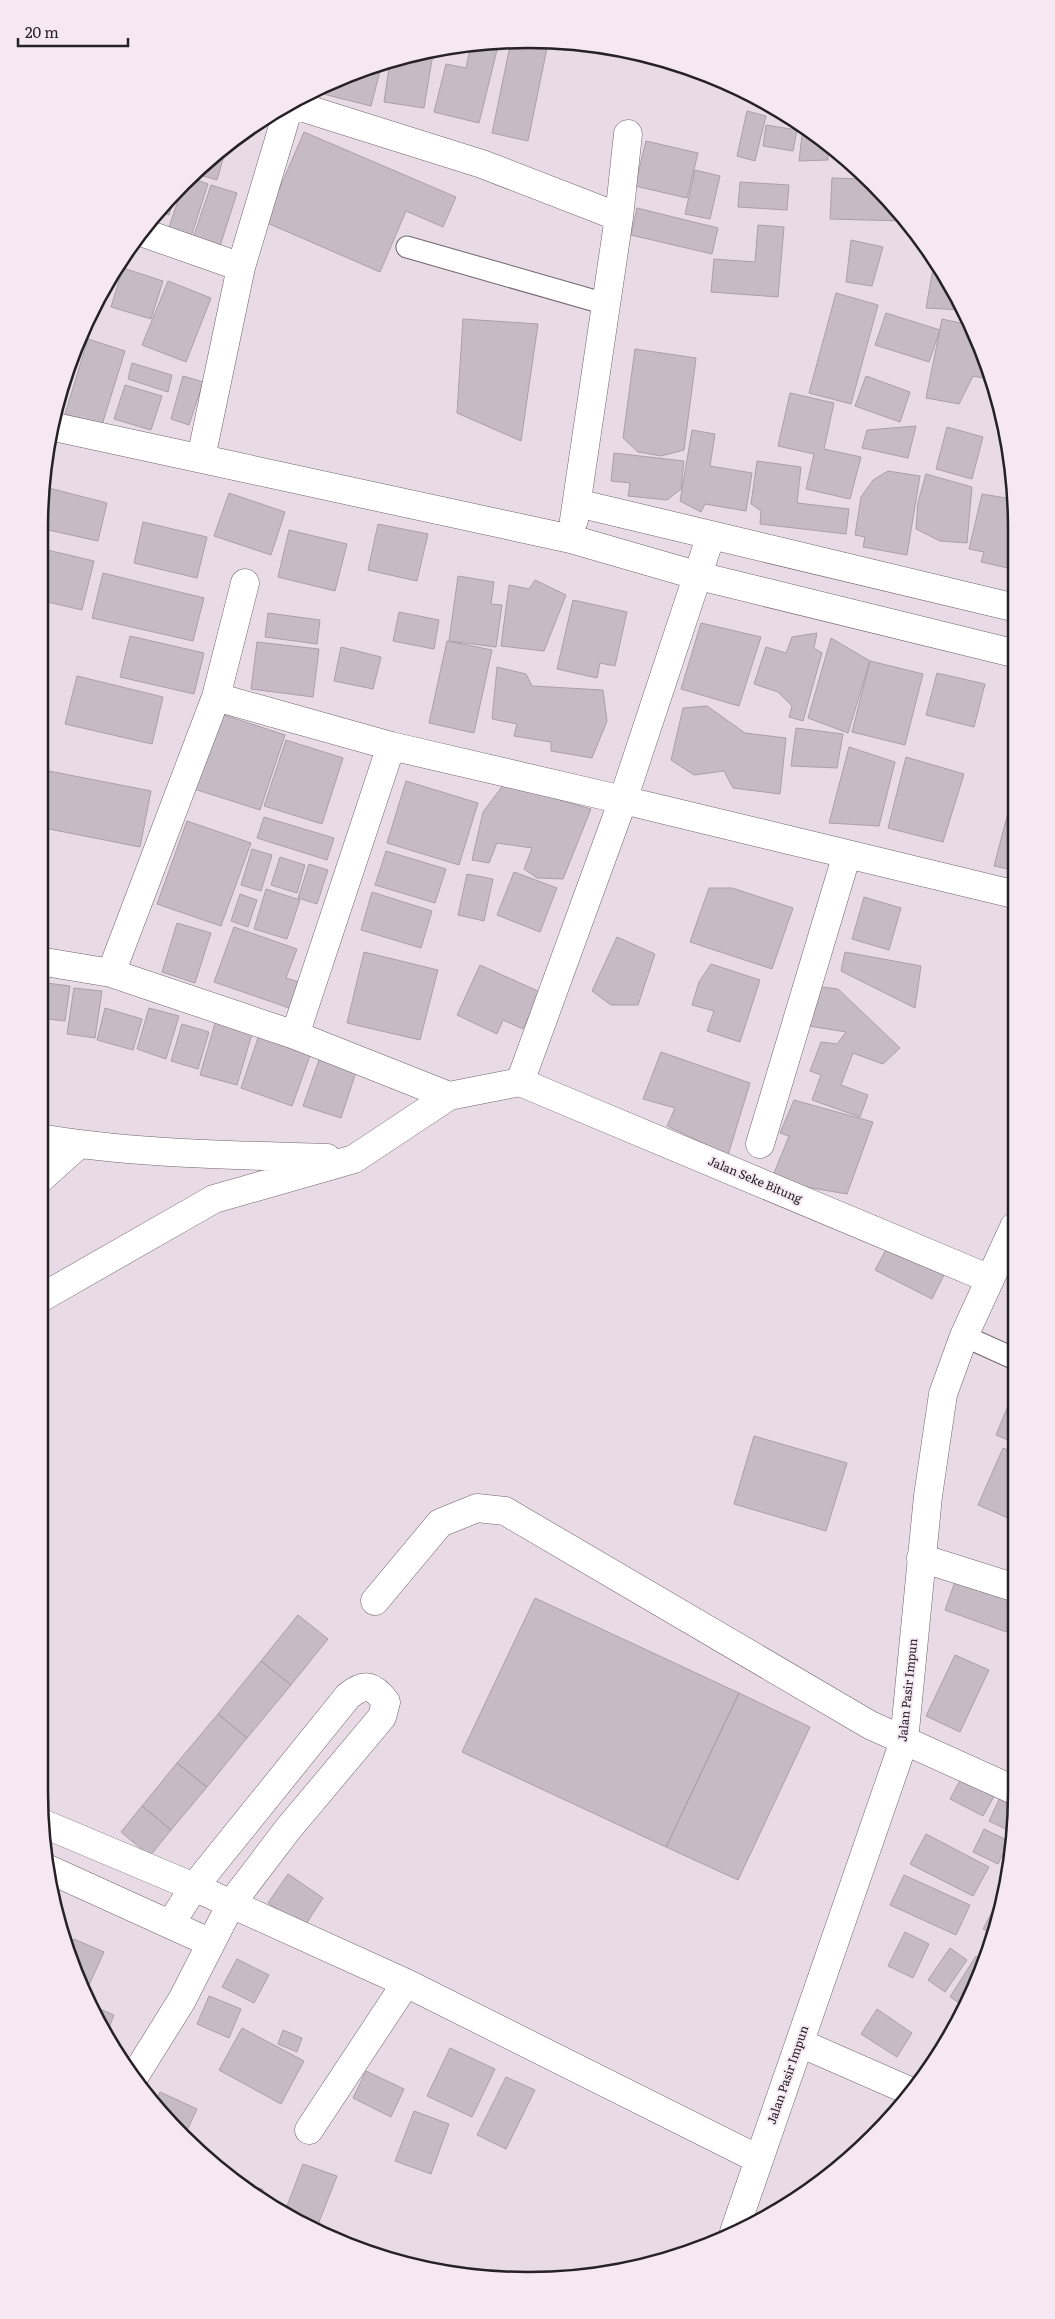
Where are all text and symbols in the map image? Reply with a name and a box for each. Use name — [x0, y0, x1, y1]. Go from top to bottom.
scale bar — [18, 15, 128, 47]
text: 20 m — [25, 20, 59, 43]
street label: Jalan Seke Bitung — [705, 1151, 806, 1207]
street label: Jalan Pasir Impun — [893, 1637, 921, 1742]
street label: Jalan Pasir Impun — [762, 2023, 812, 2127]

